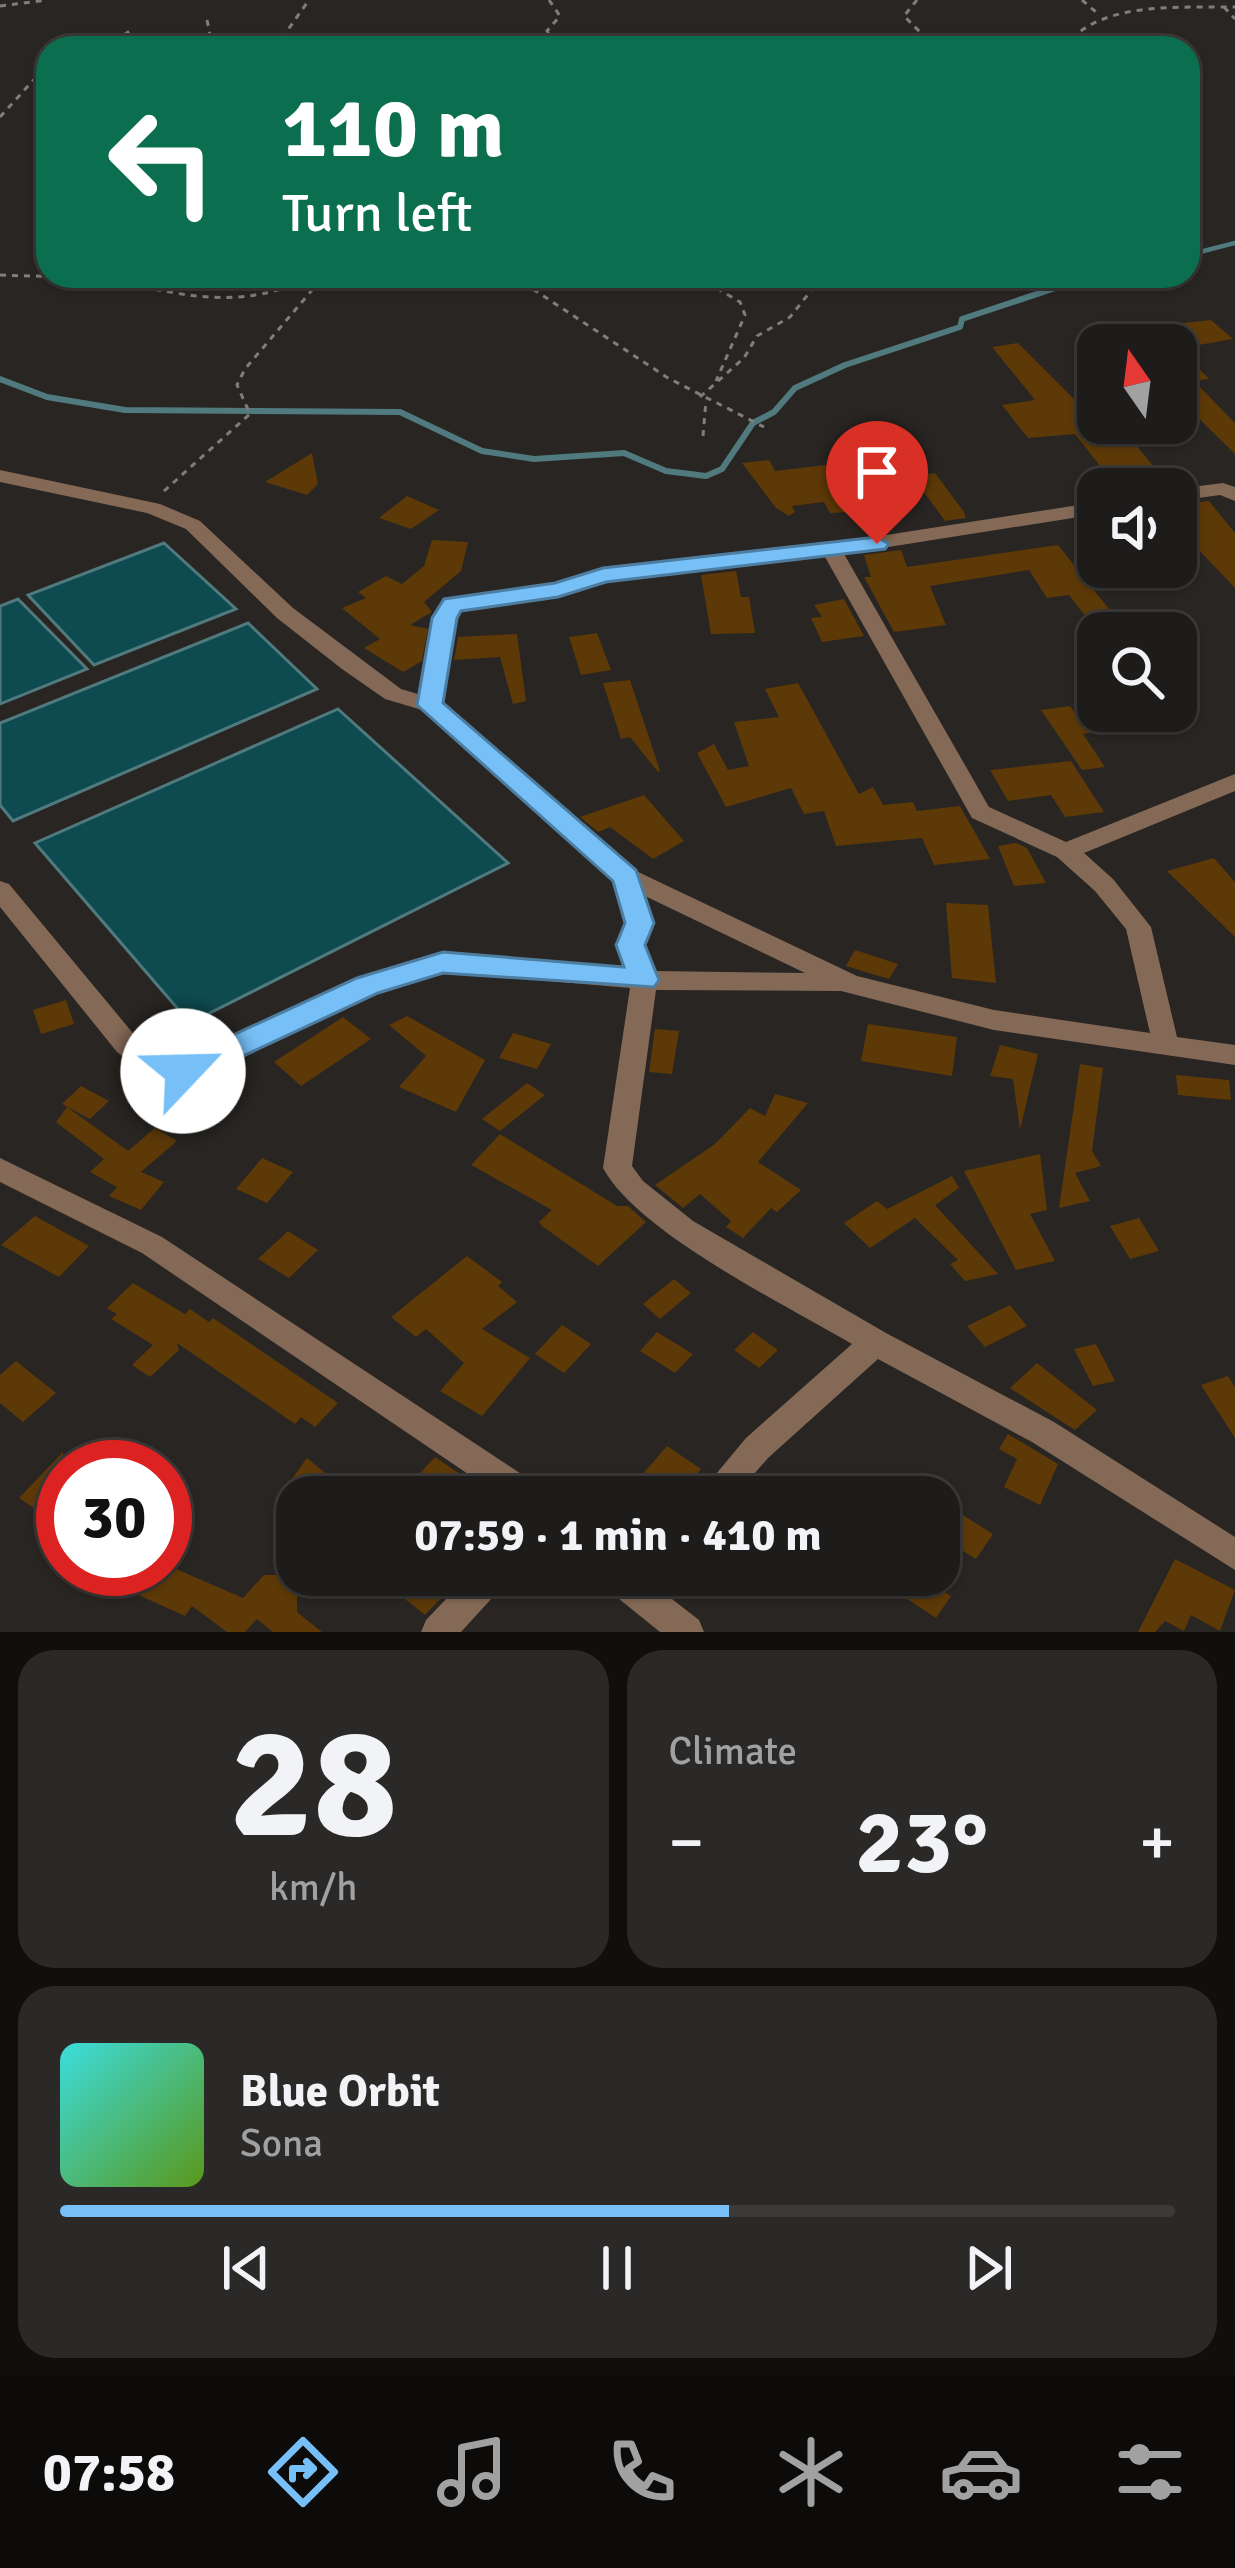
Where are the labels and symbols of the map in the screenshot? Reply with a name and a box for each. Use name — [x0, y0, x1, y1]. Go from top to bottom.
north arrow — [1077, 324, 1197, 444]
pin — [826, 421, 928, 544]
position arrow — [120, 1008, 246, 1134]
speed limit sign: 30 — [36, 1440, 192, 1596]

